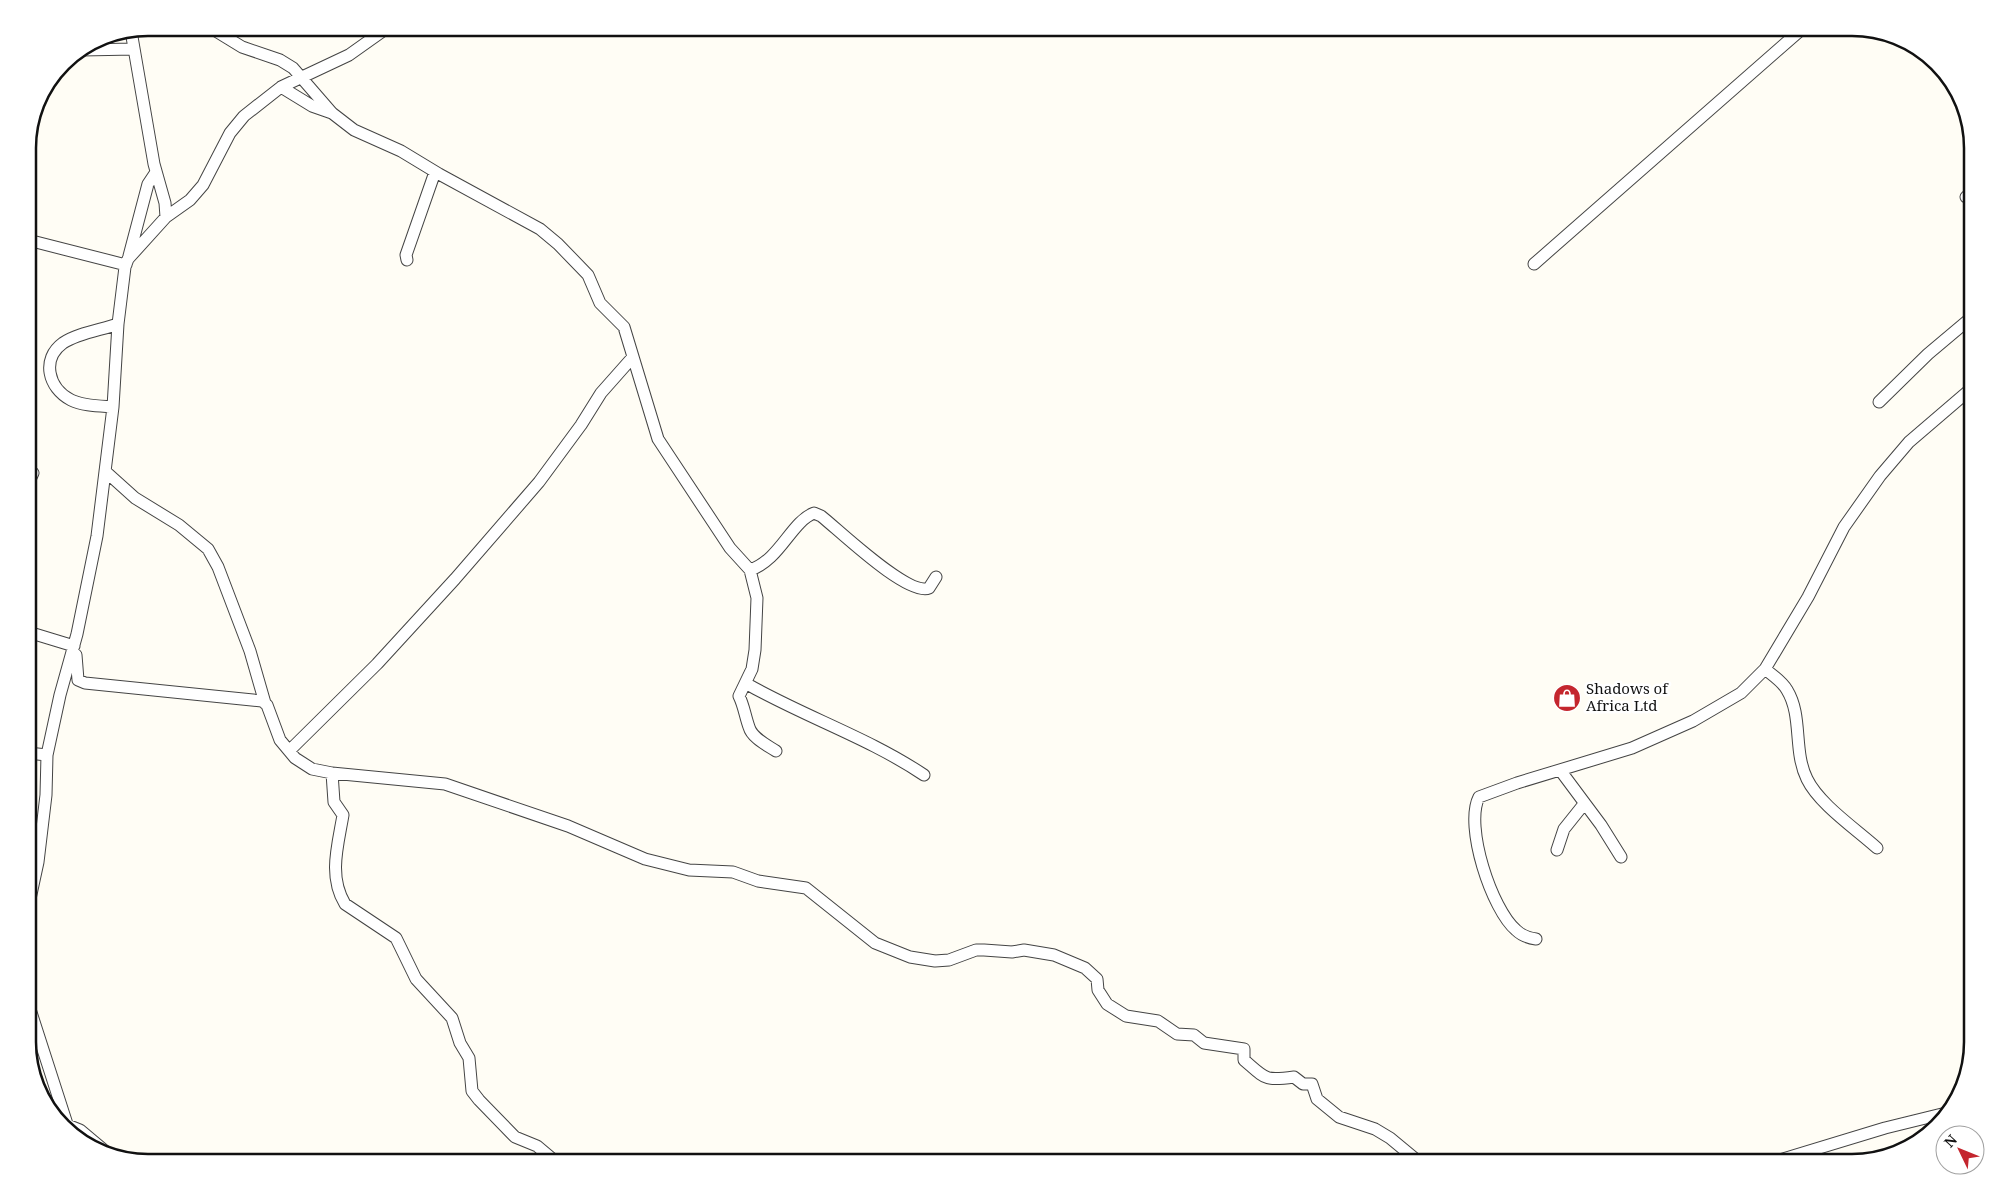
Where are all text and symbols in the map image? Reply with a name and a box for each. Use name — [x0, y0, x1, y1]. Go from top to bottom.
place label: Shadows of Africa Ltd — [1586, 678, 1669, 715]
shop icon: Shadows of Africa Ltd — [1552, 683, 1582, 713]
north arrow — [1935, 1125, 1985, 1175]
text: N — [1939, 1130, 1961, 1151]

